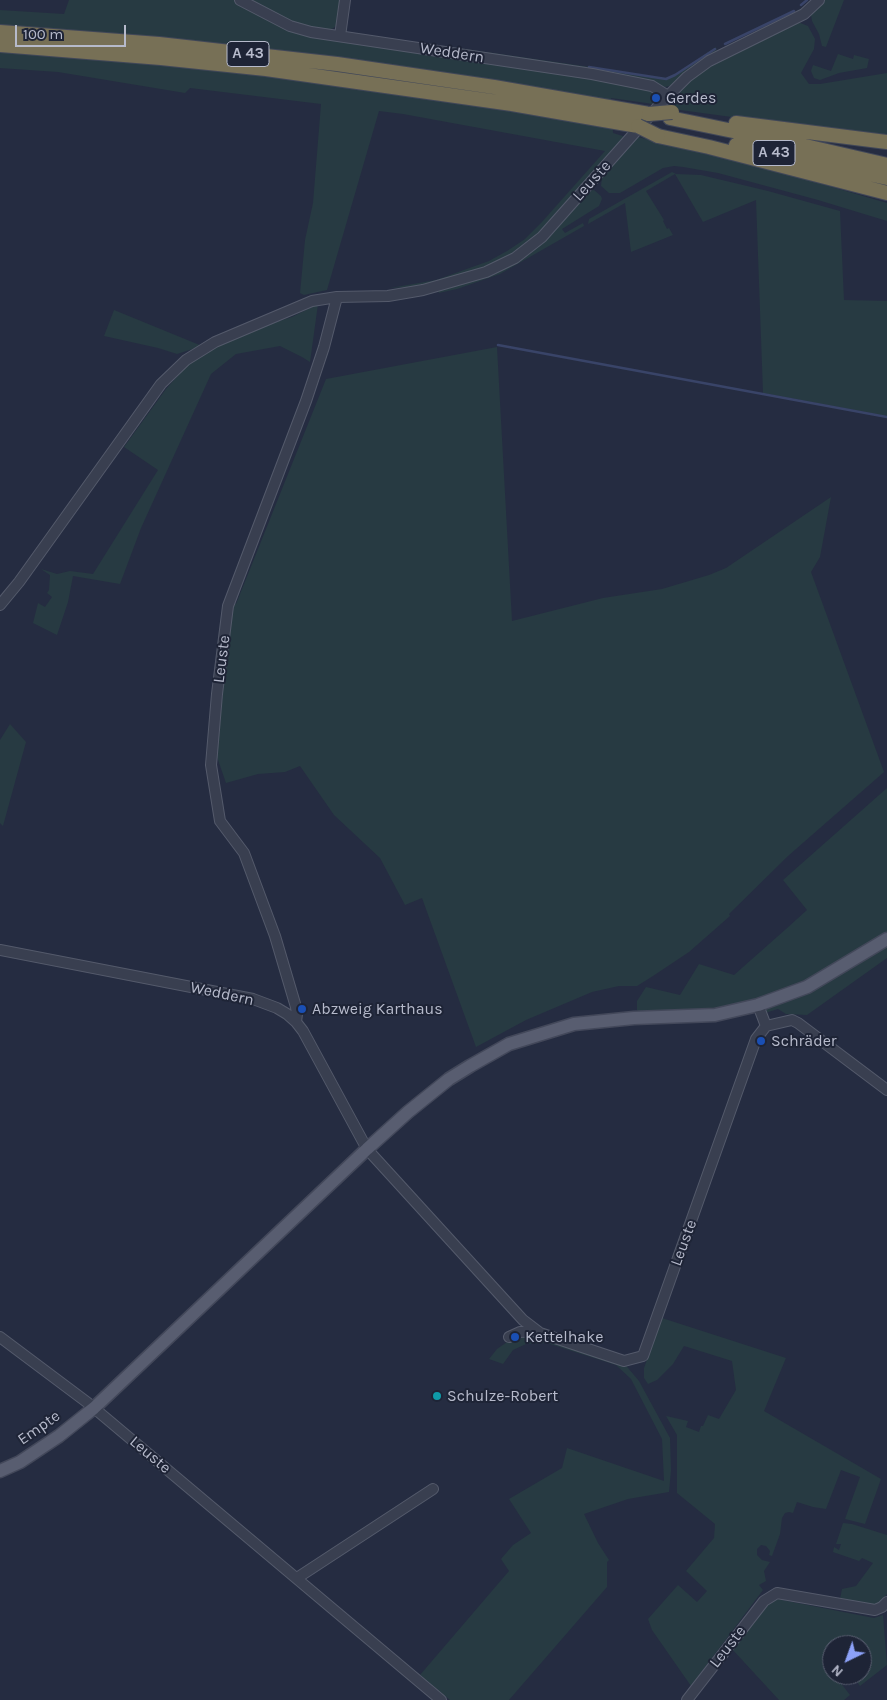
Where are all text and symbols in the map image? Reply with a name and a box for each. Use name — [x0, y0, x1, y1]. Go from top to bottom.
scale bar — [18, 15, 129, 47]
text: 100 m — [23, 25, 63, 43]
street label: Weddern — [419, 38, 485, 68]
road number: A 43 — [227, 42, 269, 66]
place label: Gerdes — [666, 88, 716, 108]
marker: Gerdes — [650, 92, 662, 104]
road number: A 43 — [753, 140, 795, 166]
street label: Leuste — [569, 157, 615, 205]
street label: Leuste — [210, 634, 234, 684]
street label: Weddern — [188, 978, 256, 1010]
place label: Abzweig Karthaus — [312, 999, 443, 1019]
marker: Abzweig Karthaus — [296, 1003, 308, 1015]
place label: Schräder — [771, 1031, 837, 1051]
marker: Schräder — [755, 1035, 767, 1047]
street label: Leuste — [667, 1217, 701, 1269]
place label: Kettelhake — [525, 1327, 603, 1347]
marker: Kettelhake — [509, 1331, 521, 1343]
place label: Schulze-Robert — [447, 1386, 558, 1406]
marker: Schulze-Robert — [431, 1390, 443, 1402]
street label: Empte — [14, 1407, 64, 1449]
street label: Leuste — [125, 1432, 175, 1478]
street label: Leuste — [706, 1622, 750, 1672]
north arrow — [822, 1635, 872, 1685]
text: N — [828, 1661, 847, 1680]

